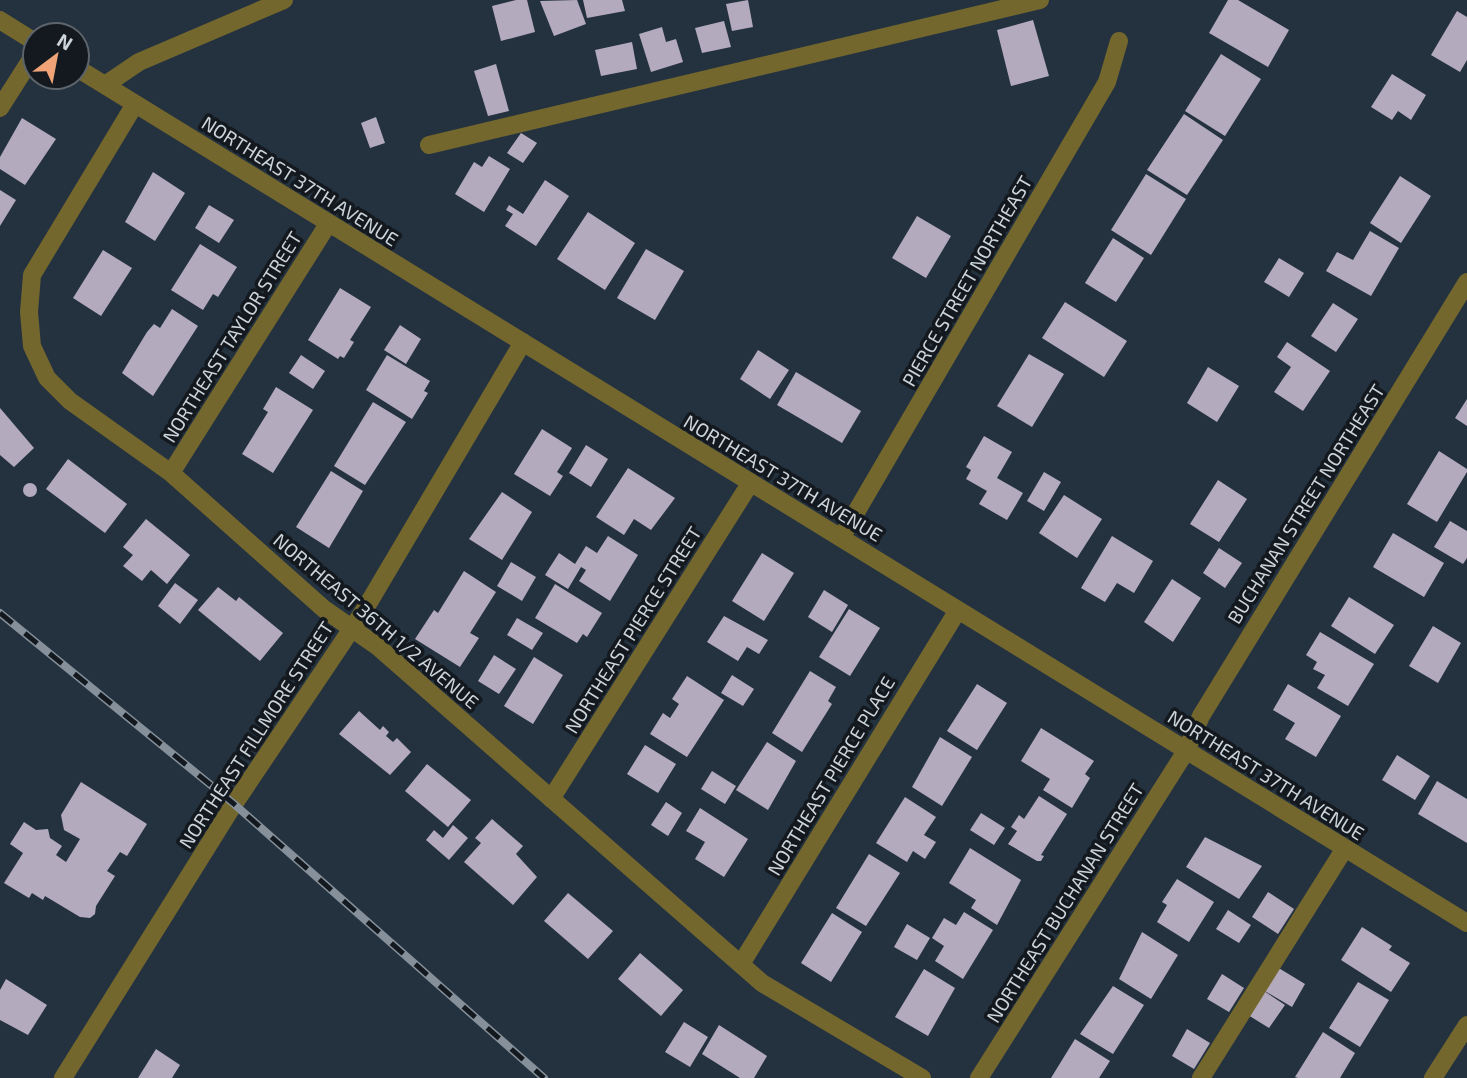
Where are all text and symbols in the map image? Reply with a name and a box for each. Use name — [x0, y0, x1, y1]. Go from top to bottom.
north arrow — [21, 21, 91, 91]
text: N — [53, 28, 77, 55]
street label: NORTHEAST 37TH AVENUE — [198, 111, 403, 251]
street label: PIERCE STREET NORTHEAST — [897, 171, 1036, 390]
street label: NORTHEAST TAYLOR STREET — [157, 227, 306, 446]
street label: BUCHANAN STREET NORTHEAST — [1222, 380, 1389, 628]
street label: NORTHEAST 37TH AVENUE — [680, 409, 887, 546]
street label: NORTHEAST PIERCE STREET — [559, 522, 706, 737]
street label: NORTHEAST 36TH 1/2 AVENUE — [269, 528, 484, 713]
street label: NORTHEAST FILLMORE STREET — [174, 617, 338, 852]
street label: NORTHEAST PIERCE PLACE — [762, 672, 899, 879]
street label: NORTHEAST 37TH AVENUE — [1164, 705, 1369, 845]
street label: NORTHEAST BUCHANAN STREET — [981, 779, 1148, 1027]

